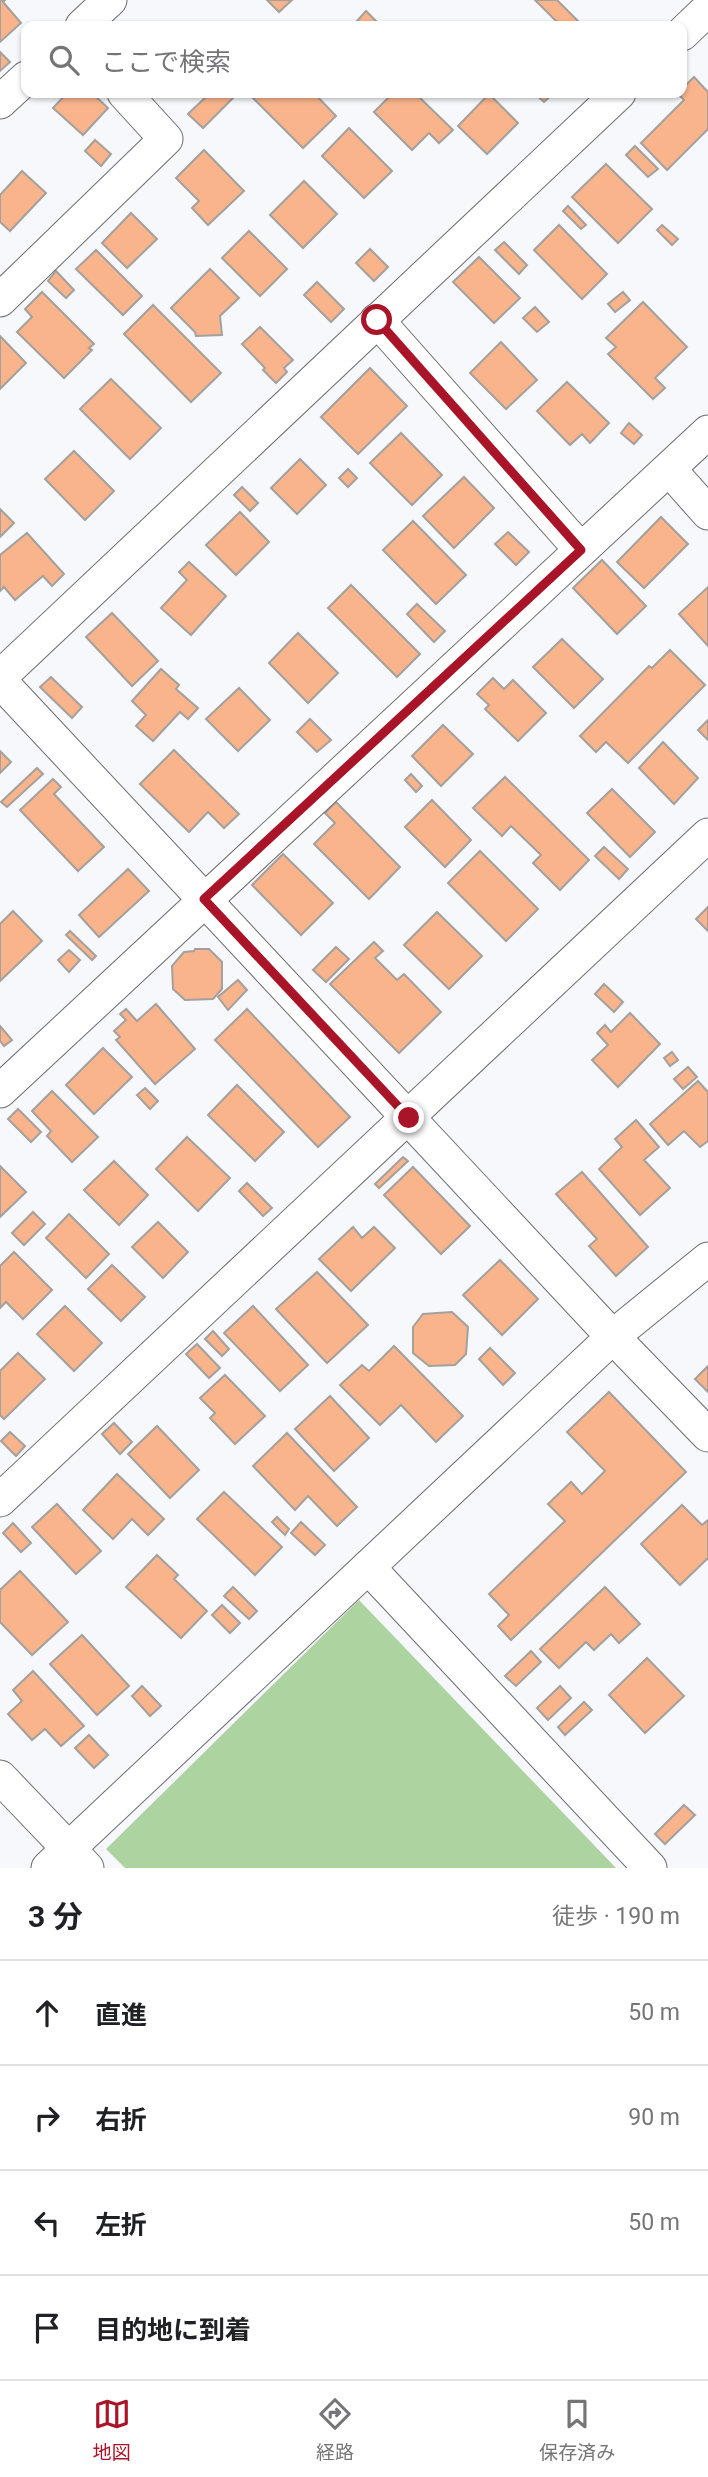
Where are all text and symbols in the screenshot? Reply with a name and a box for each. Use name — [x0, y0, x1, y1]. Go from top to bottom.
search box — [21, 21, 687, 98]
icon: search — [45, 41, 83, 79]
text: ここで検索 — [101, 47, 231, 77]
route start — [361, 304, 392, 335]
route end — [393, 1102, 424, 1133]
text: 3 分 — [28, 1899, 83, 1934]
text: 徒歩 · 190 m — [552, 1903, 680, 1930]
icon: ahead — [28, 1994, 66, 2032]
text: 50 m — [628, 1999, 680, 2026]
text: 直進 — [95, 2000, 147, 2030]
icon: right — [28, 2099, 66, 2137]
text: 90 m — [628, 2104, 680, 2131]
text: 右折 — [95, 2105, 147, 2135]
icon: left — [28, 2204, 66, 2242]
text: 50 m — [628, 2209, 680, 2236]
text: 左折 — [95, 2210, 147, 2240]
icon: arrive — [28, 2309, 66, 2347]
text: 目的地に到着 — [95, 2315, 251, 2345]
tab: 地図 — [93, 2395, 131, 2464]
tab: 経路 — [316, 2395, 354, 2464]
tab: 保存済み — [539, 2395, 615, 2464]

